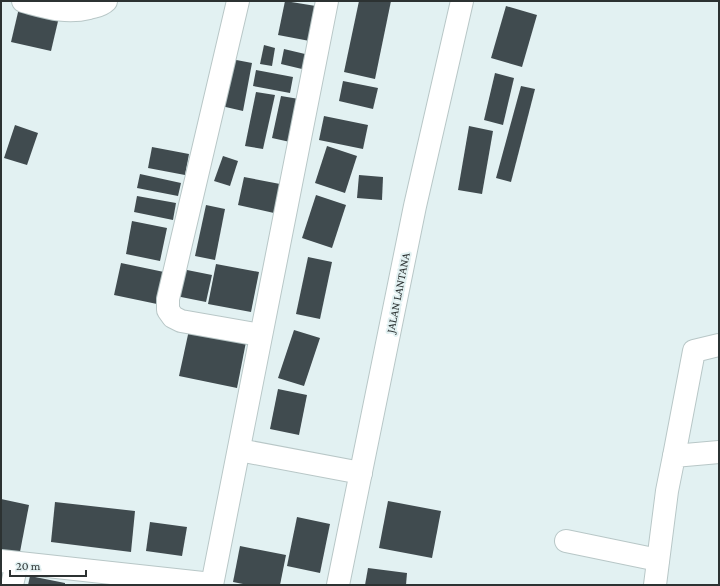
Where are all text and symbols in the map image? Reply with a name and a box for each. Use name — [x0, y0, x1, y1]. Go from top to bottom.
street label: JALAN LANTANA — [383, 251, 413, 335]
scale bar — [10, 552, 86, 578]
text: 20 m — [16, 559, 41, 573]

